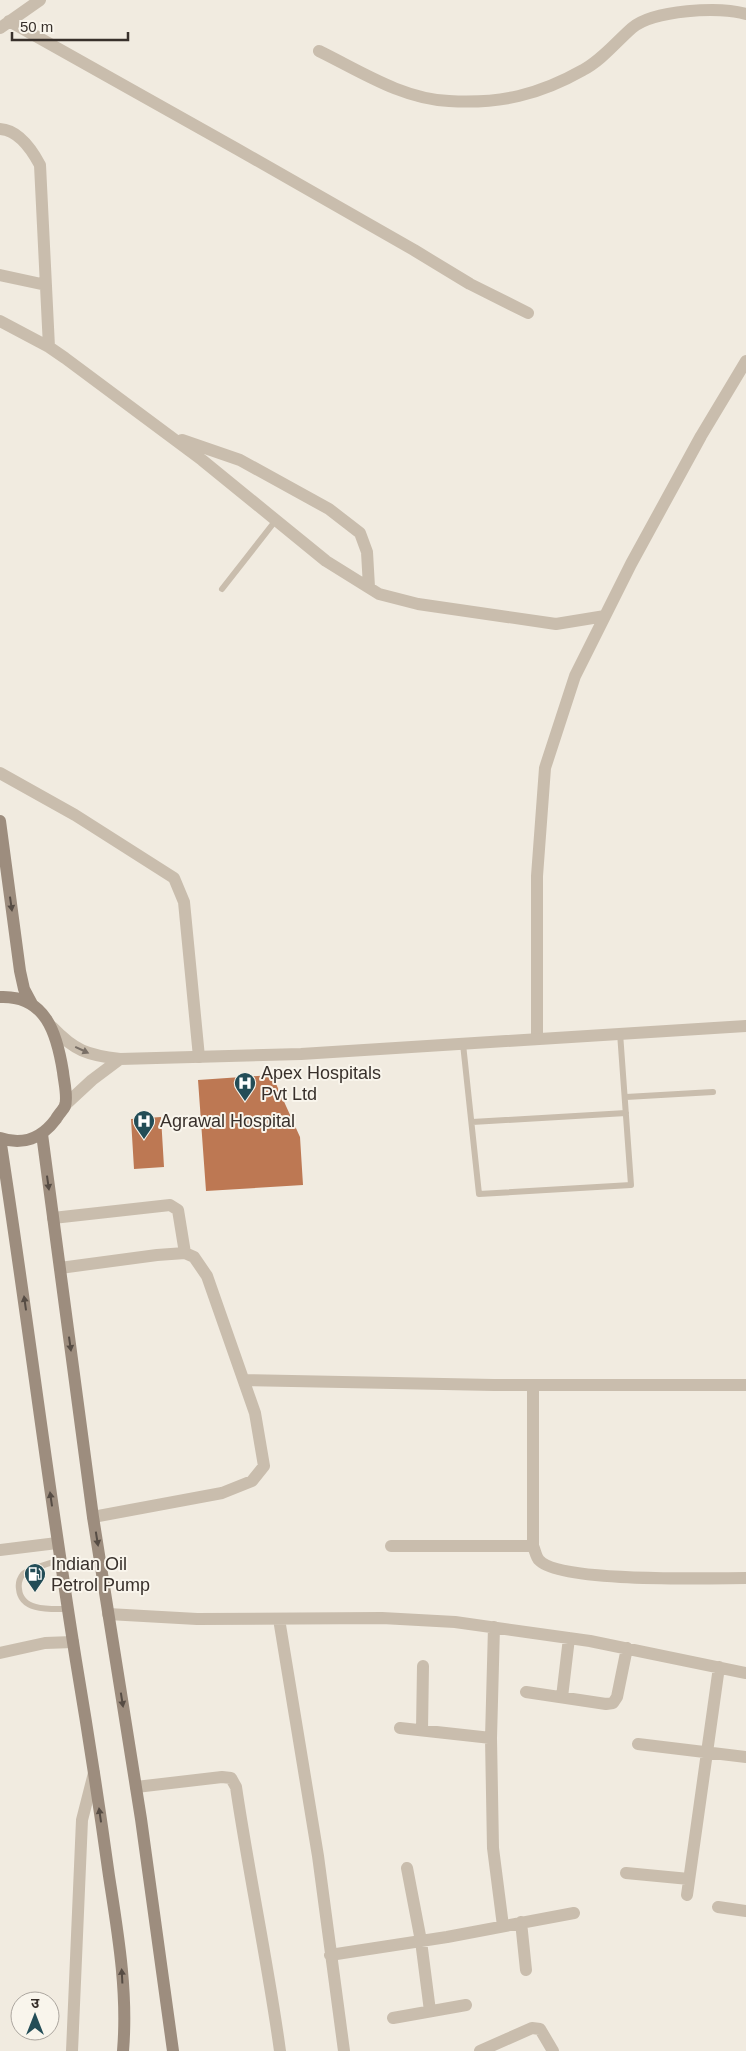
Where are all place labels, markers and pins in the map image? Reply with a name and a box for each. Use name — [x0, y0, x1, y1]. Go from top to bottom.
place label: Apex Hospitals Pvt Ltd — [261, 1063, 381, 1104]
hospital icon: Apex Hospitals Pvt Ltd — [233, 1071, 257, 1102]
hospital icon: Agrawal Hospital — [132, 1109, 156, 1140]
place label: Agrawal Hospital — [160, 1111, 295, 1131]
place label: Indian Oil Petrol Pump — [51, 1554, 150, 1595]
fuel station icon: Indian Oil Petrol Pump — [23, 1562, 47, 1593]

